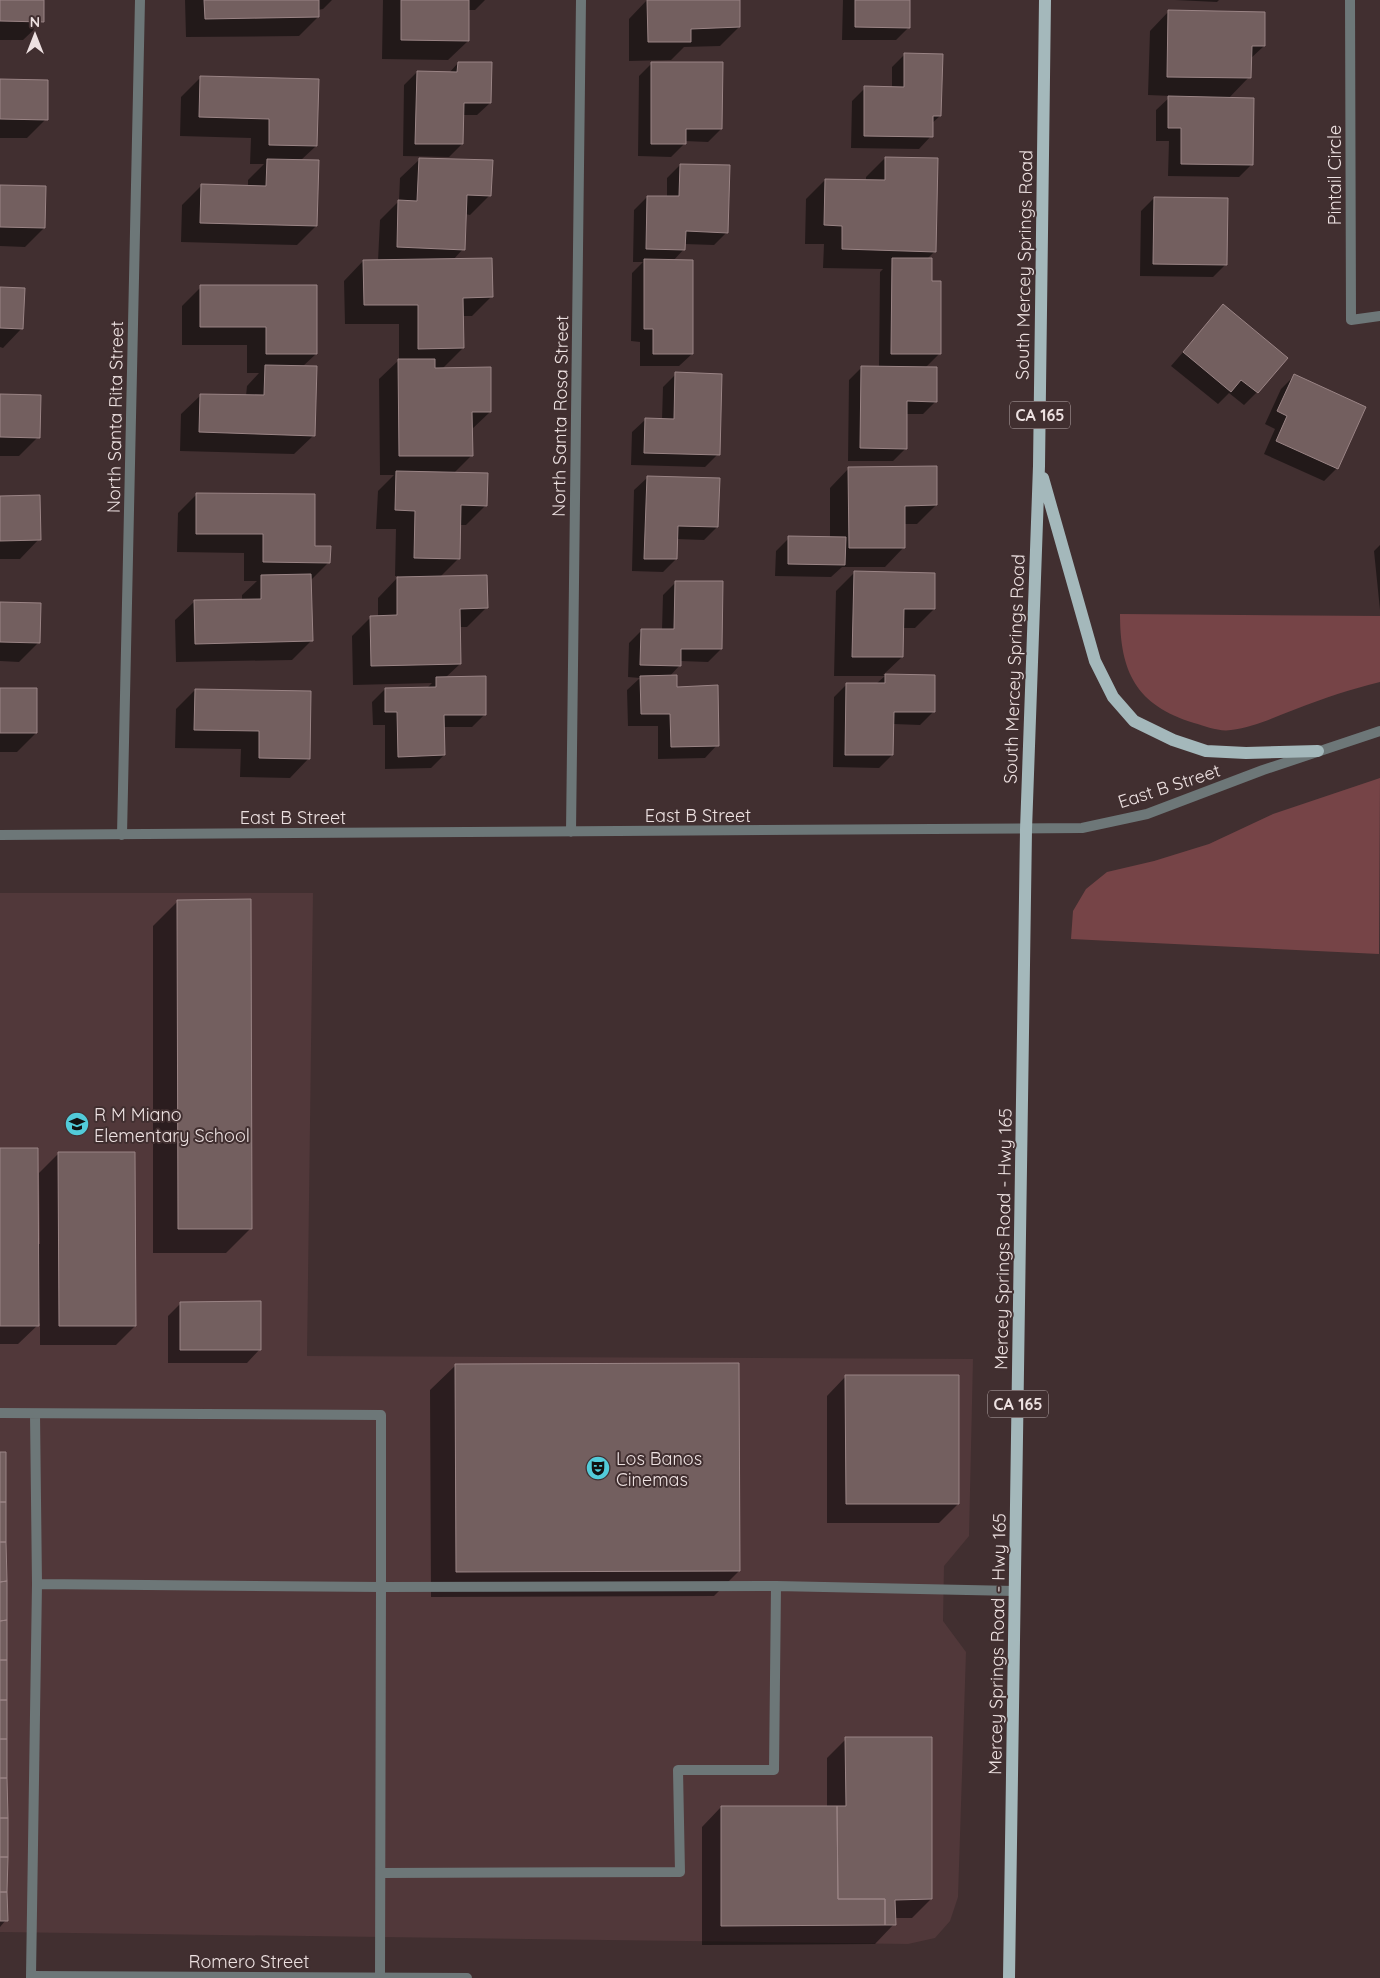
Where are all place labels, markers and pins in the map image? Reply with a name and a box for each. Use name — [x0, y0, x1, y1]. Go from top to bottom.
place label: R M Miano Elementary School — [94, 1103, 250, 1147]
school or university icon: R M Miano Elementary School — [64, 1111, 90, 1137]
place label: Los Banos Cinemas — [616, 1447, 702, 1491]
theatre icon: Los Banos Cinemas — [585, 1455, 611, 1481]

